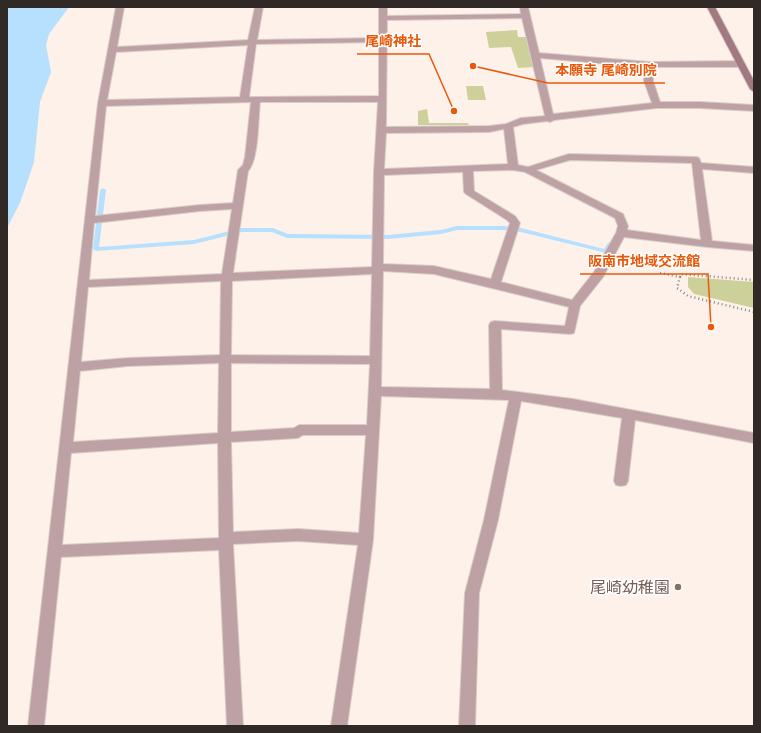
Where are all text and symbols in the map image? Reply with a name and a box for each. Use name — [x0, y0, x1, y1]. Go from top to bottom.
callout: 尾崎神社 — [357, 28, 429, 54]
text: 尾崎神社 — [365, 32, 421, 50]
callout: 本願寺 尾崎別院 — [548, 57, 665, 83]
text: 本願寺 尾崎別院 — [555, 61, 657, 79]
callout: 阪南市地域交流館 — [580, 248, 708, 274]
text: 阪南市地域交流館 — [588, 252, 700, 270]
place label: 尾崎幼稚園 — [590, 577, 670, 598]
marker: 尾崎幼稚園 — [673, 582, 683, 592]

